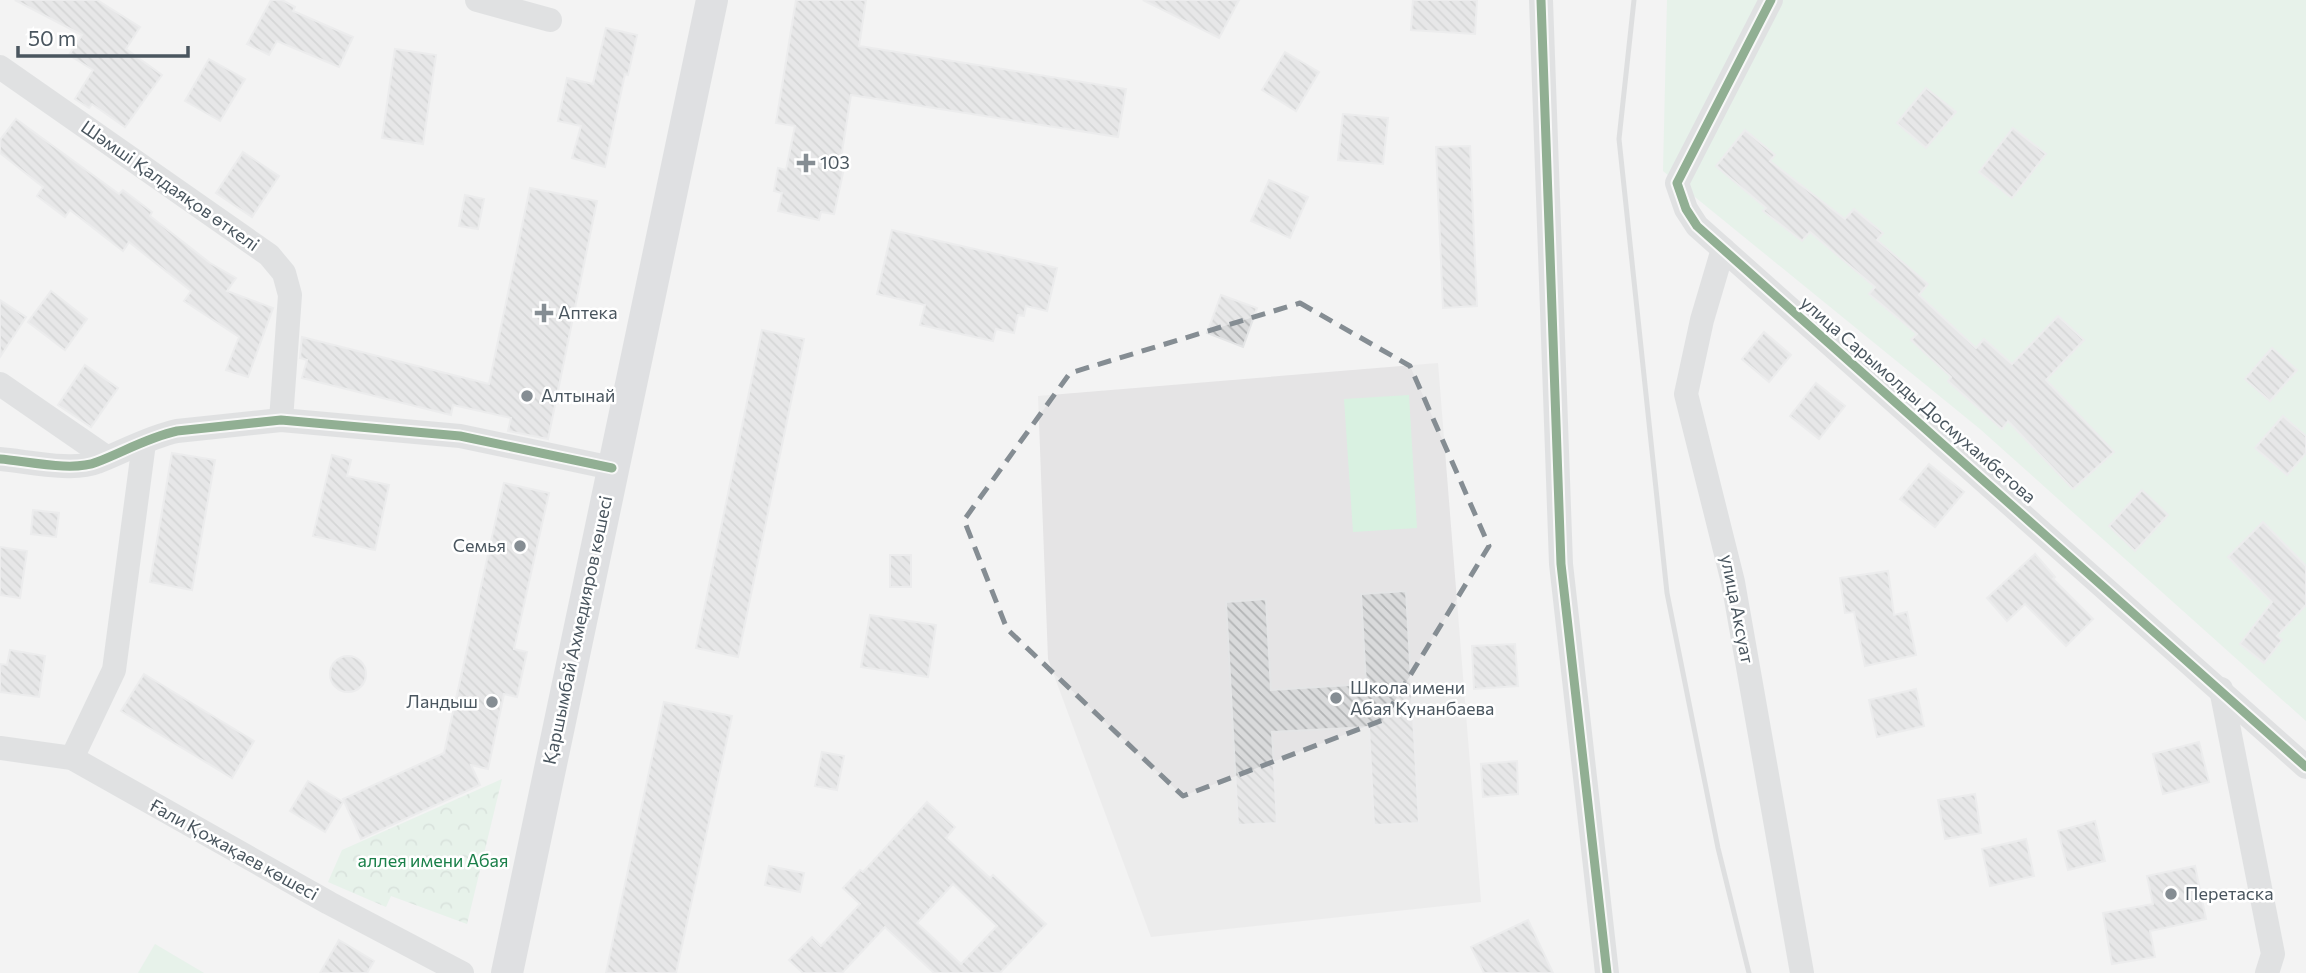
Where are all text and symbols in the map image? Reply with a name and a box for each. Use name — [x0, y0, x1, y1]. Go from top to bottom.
scale bar — [18, 14, 187, 58]
text: 50 m — [28, 25, 76, 50]
street label: Шәмші Қалдаяқов өткелі — [77, 115, 264, 255]
place label: 103 — [820, 151, 850, 173]
marker: 103 — [798, 155, 814, 171]
street label: улица Сарымолды Досмухамбетова — [1796, 291, 2041, 507]
place label: Аптека — [558, 301, 617, 323]
marker: Аптека — [536, 305, 552, 321]
place label: Алтынай — [541, 384, 615, 406]
marker: Алтынай — [519, 388, 535, 404]
street label: Қаршымбай Ахмедияров көшесі — [538, 493, 616, 766]
place label: Семья — [453, 534, 506, 556]
marker: Семья — [512, 538, 528, 554]
street label: улица Аксуат — [1717, 553, 1759, 665]
place label: Школа имени Абая Кунанбаева — [1350, 676, 1494, 719]
place label: Ландыш — [406, 690, 478, 712]
marker: Школа имени Абая Кунанбаева — [1328, 690, 1344, 706]
marker: Ландыш — [484, 694, 500, 710]
street label: Ғали Қожақаев көшесі — [147, 794, 322, 905]
park label: аллея имени Абая — [358, 849, 508, 871]
place label: Перетаска — [2185, 882, 2274, 904]
marker: Перетаска — [2163, 886, 2179, 902]

